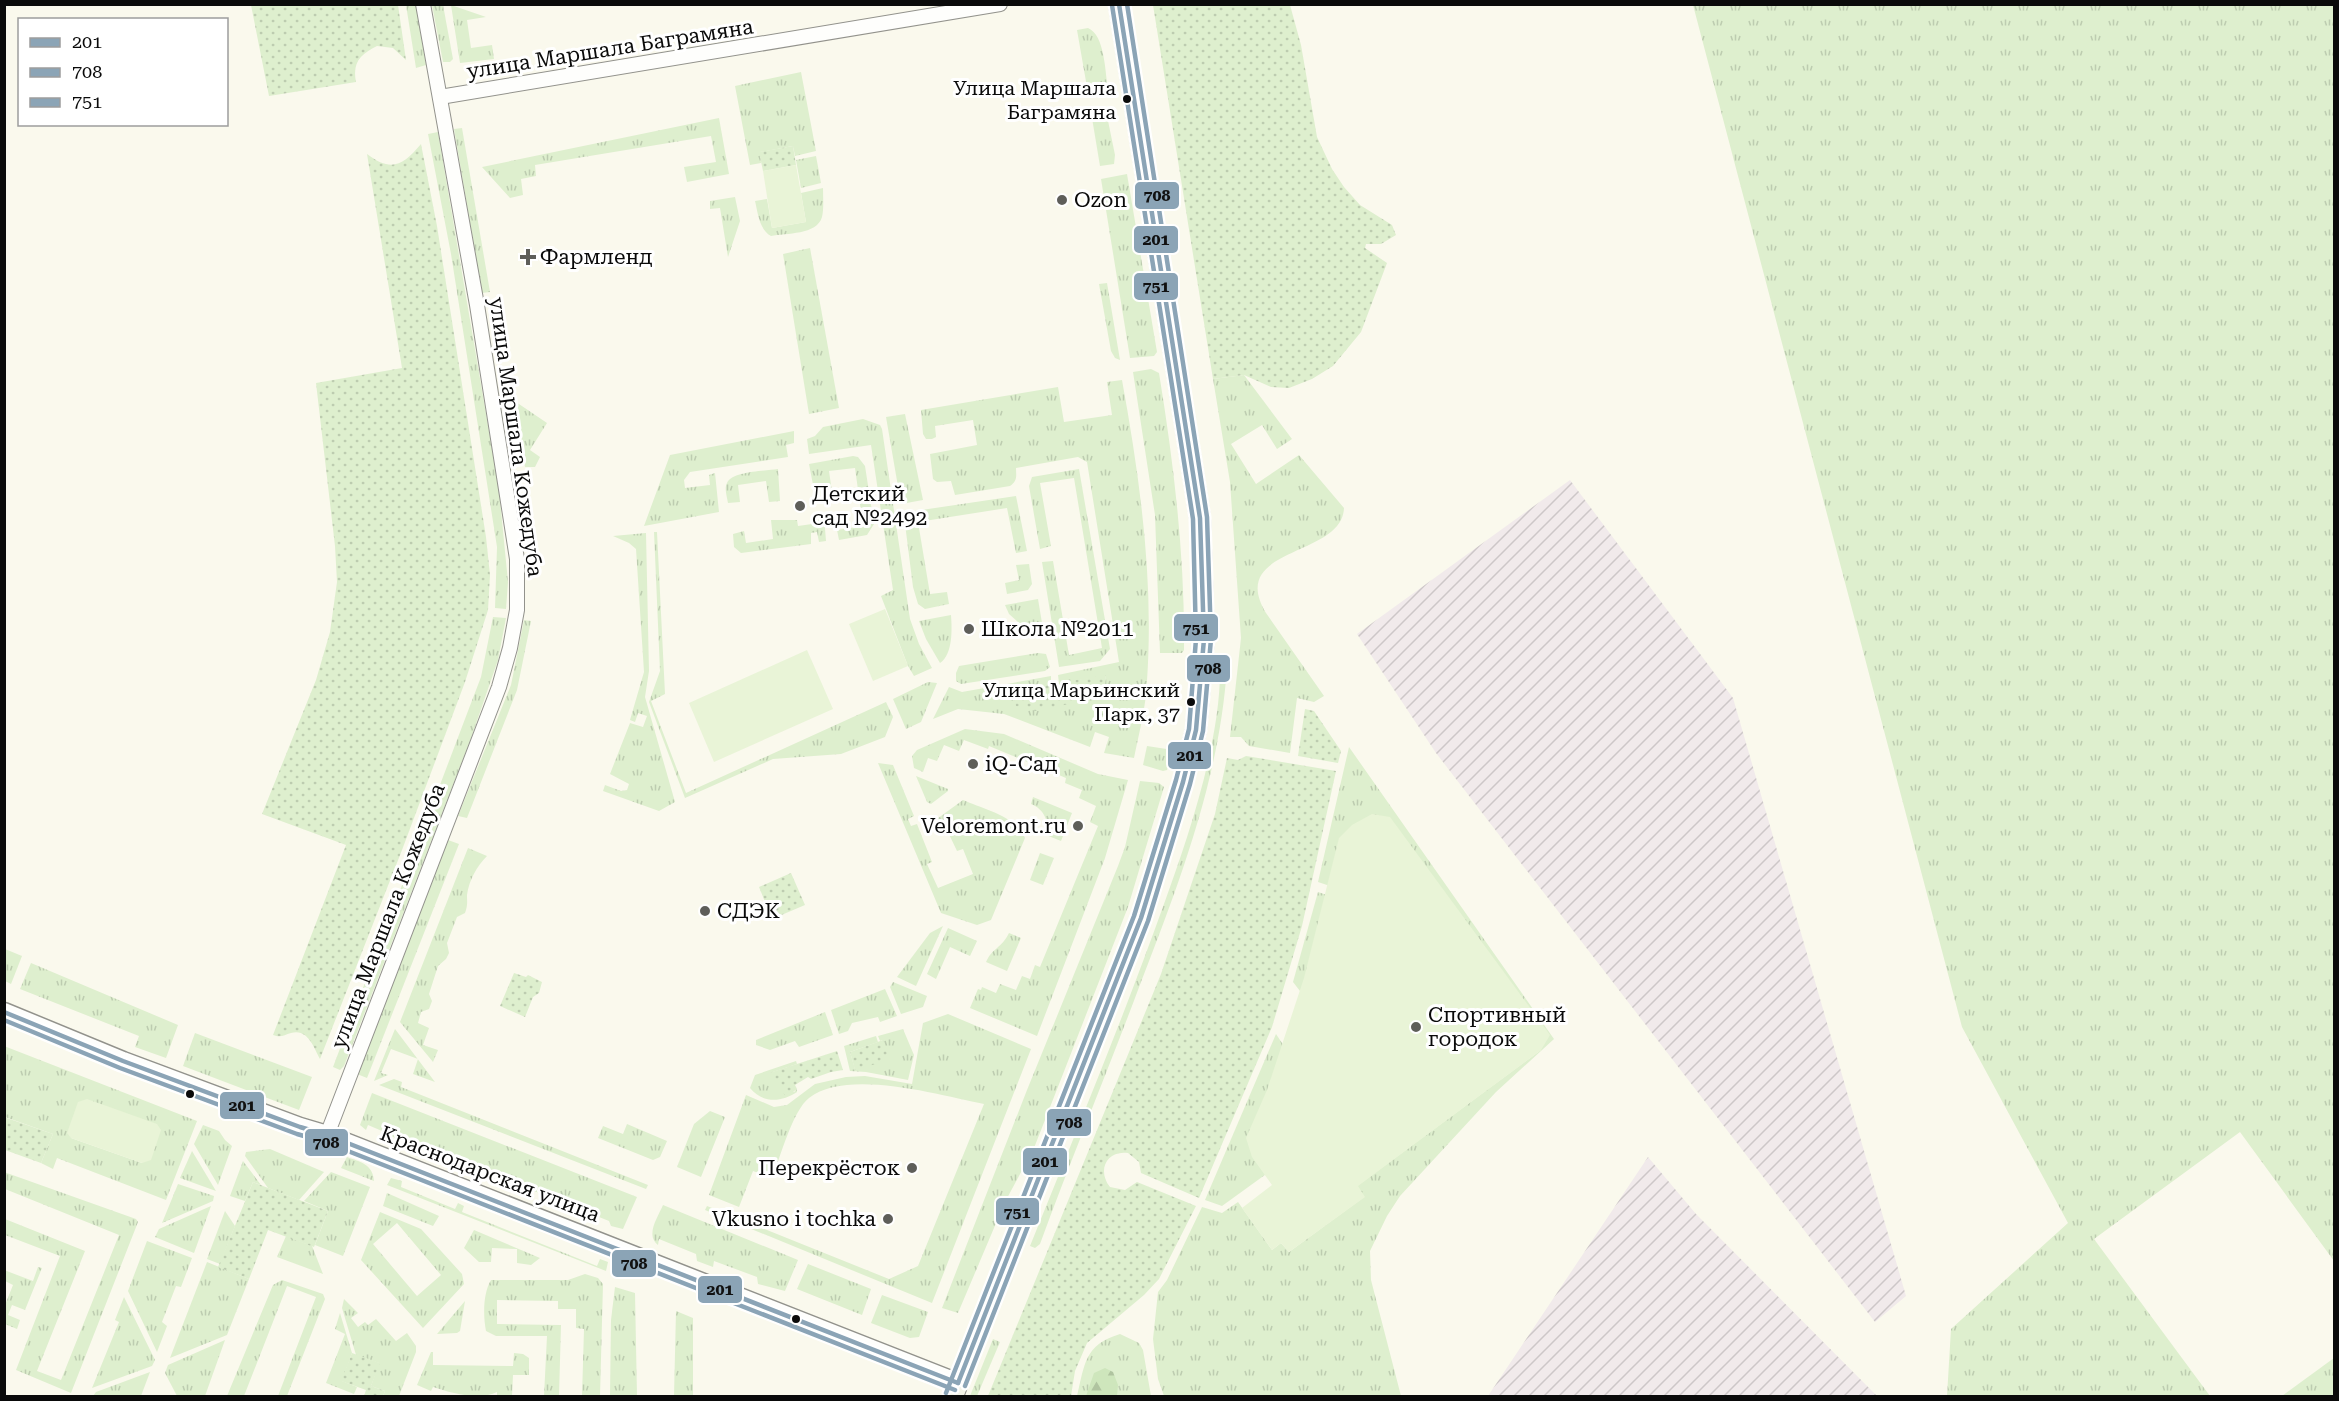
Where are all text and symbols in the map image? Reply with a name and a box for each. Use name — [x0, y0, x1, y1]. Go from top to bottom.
street label: улица Маршала Баграмяна — [465, 14, 756, 84]
legend — [18, 18, 228, 126]
text: 201 — [72, 31, 102, 52]
text: 708 — [72, 61, 102, 82]
place label: Улица Маршала Баграмяна — [953, 76, 1116, 124]
text: 751 — [72, 91, 102, 112]
marker: Улица Маршала Баграмяна — [1121, 93, 1133, 105]
line badge: 708 — [1134, 181, 1180, 210]
text: 708 — [1144, 186, 1170, 205]
place label: Ozon — [1074, 188, 1127, 212]
marker: Ozon — [1055, 193, 1069, 207]
line badge: 201 — [1133, 225, 1179, 254]
text: 201 — [1143, 230, 1169, 249]
place label: Фармленд — [540, 245, 652, 269]
marker: Фармленд — [521, 250, 535, 264]
line badge: 751 — [1133, 272, 1179, 301]
text: 751 — [1143, 277, 1169, 296]
street label: улица Маршала Кожедуба — [484, 296, 548, 579]
place label: Детский сад №2492 — [812, 482, 927, 530]
marker: Детский сад №2492 — [793, 499, 807, 513]
line badge: 751 — [1173, 613, 1219, 642]
place label: Школа №2011 — [981, 617, 1134, 641]
text: 751 — [1183, 619, 1209, 638]
marker: Школа №2011 — [962, 622, 976, 636]
line badge: 708 — [1186, 654, 1231, 683]
text: 708 — [1195, 659, 1221, 678]
place label: Улица Марьинский Парк, 37 — [983, 678, 1180, 726]
marker: Улица Марьинский Парк, 37 — [1185, 696, 1197, 708]
line badge: 201 — [1167, 741, 1212, 770]
text: 201 — [1177, 746, 1203, 765]
place label: iQ-Сад — [985, 752, 1057, 776]
marker: iQ-Сад — [966, 757, 980, 771]
street label: улица Маршала Кожедуба — [326, 779, 450, 1052]
place label: Veloremont.ru — [921, 814, 1066, 838]
marker: Veloremont.ru — [1071, 819, 1085, 833]
place label: СДЭК — [717, 899, 780, 923]
marker: СДЭК — [698, 904, 712, 918]
place label: Спортивный городок — [1428, 1003, 1566, 1051]
marker: Спортивный городок — [1409, 1020, 1423, 1034]
unlabelled marker — [184, 1088, 196, 1100]
line badge: 201 — [219, 1091, 265, 1120]
text: 201 — [229, 1096, 255, 1115]
line badge: 708 — [1046, 1108, 1092, 1137]
text: 708 — [1056, 1113, 1082, 1132]
street label: Краснодарская улица — [377, 1121, 604, 1227]
line badge: 708 — [304, 1128, 349, 1157]
text: 708 — [313, 1133, 339, 1152]
line badge: 201 — [1022, 1147, 1068, 1176]
text: 201 — [1032, 1152, 1058, 1171]
place label: Перекрёсток — [758, 1156, 900, 1180]
marker: Перекрёсток — [905, 1161, 919, 1175]
line badge: 751 — [995, 1197, 1040, 1226]
text: 751 — [1004, 1203, 1030, 1222]
place label: Vkusno i tochka — [712, 1207, 877, 1231]
marker: Vkusno i tochka — [881, 1212, 895, 1226]
line badge: 708 — [611, 1249, 657, 1278]
text: 708 — [621, 1254, 647, 1273]
line badge: 201 — [697, 1275, 743, 1304]
text: 201 — [707, 1280, 733, 1299]
unlabelled marker — [790, 1313, 802, 1325]

